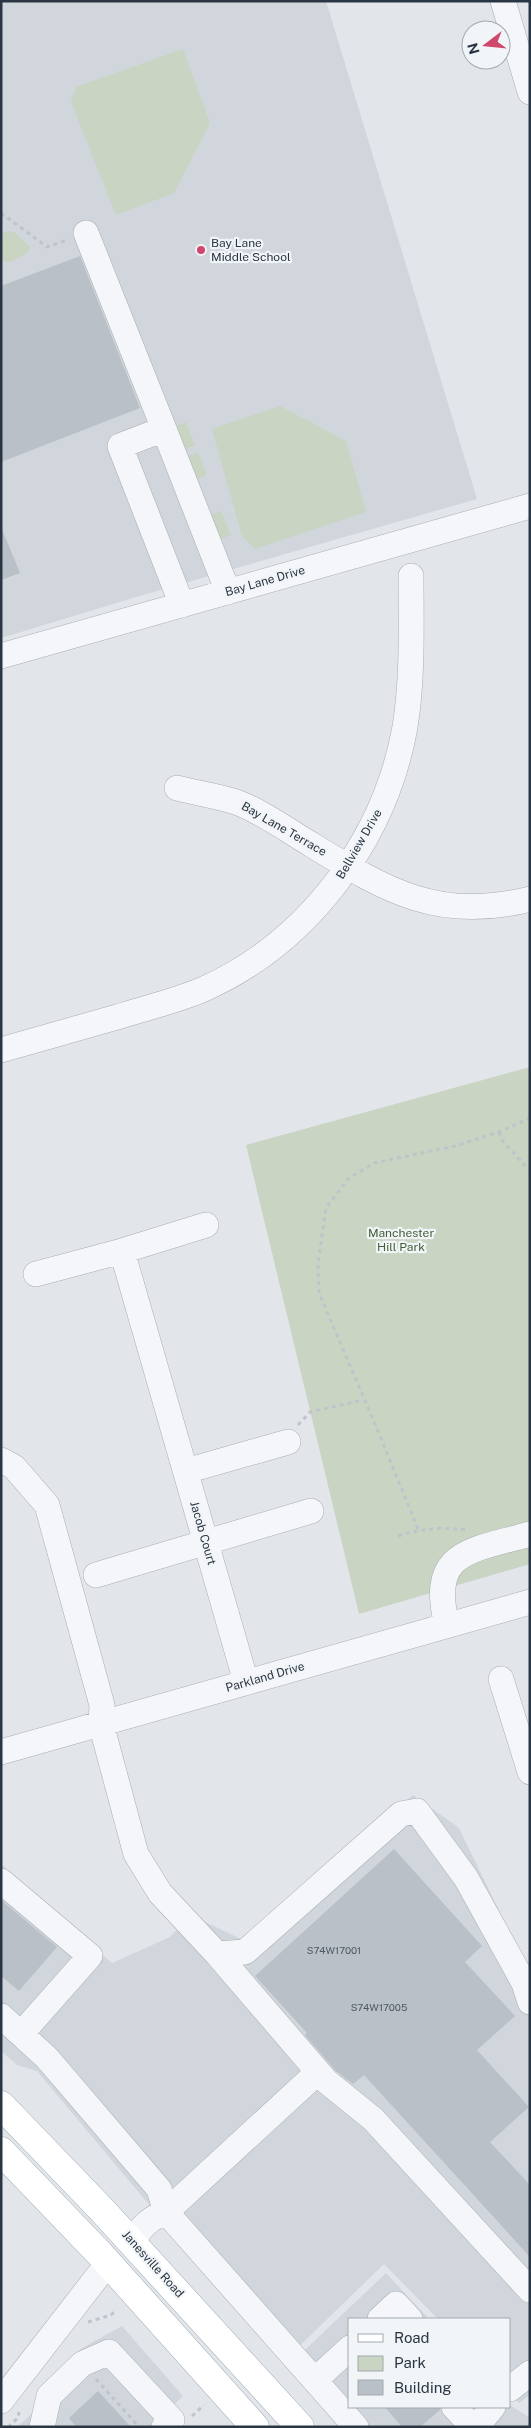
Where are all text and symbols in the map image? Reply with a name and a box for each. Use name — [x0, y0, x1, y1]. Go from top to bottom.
north arrow — [461, 20, 511, 70]
text: N — [464, 41, 483, 56]
place label: Bay Lane Middle School — [211, 236, 291, 264]
marker: Bay Lane Middle School — [195, 244, 207, 256]
street label: Bay Lane Drive — [223, 563, 307, 599]
street label: Bay Lane Terrace — [239, 799, 329, 859]
street label: Bellview Drive — [333, 806, 385, 881]
park label: Manchester Hill Park — [368, 1226, 434, 1254]
street label: Jacob Court — [187, 1499, 219, 1567]
street label: Parkland Drive — [224, 1659, 306, 1695]
house number: S74W17001 — [307, 1944, 361, 1956]
house number: S74W17005 — [351, 2001, 407, 2013]
street label: Janesville Road — [119, 2228, 187, 2300]
legend — [348, 2318, 511, 2408]
text: Road — [394, 2329, 430, 2346]
text: Park — [394, 2354, 426, 2371]
text: Building — [394, 2379, 452, 2396]

